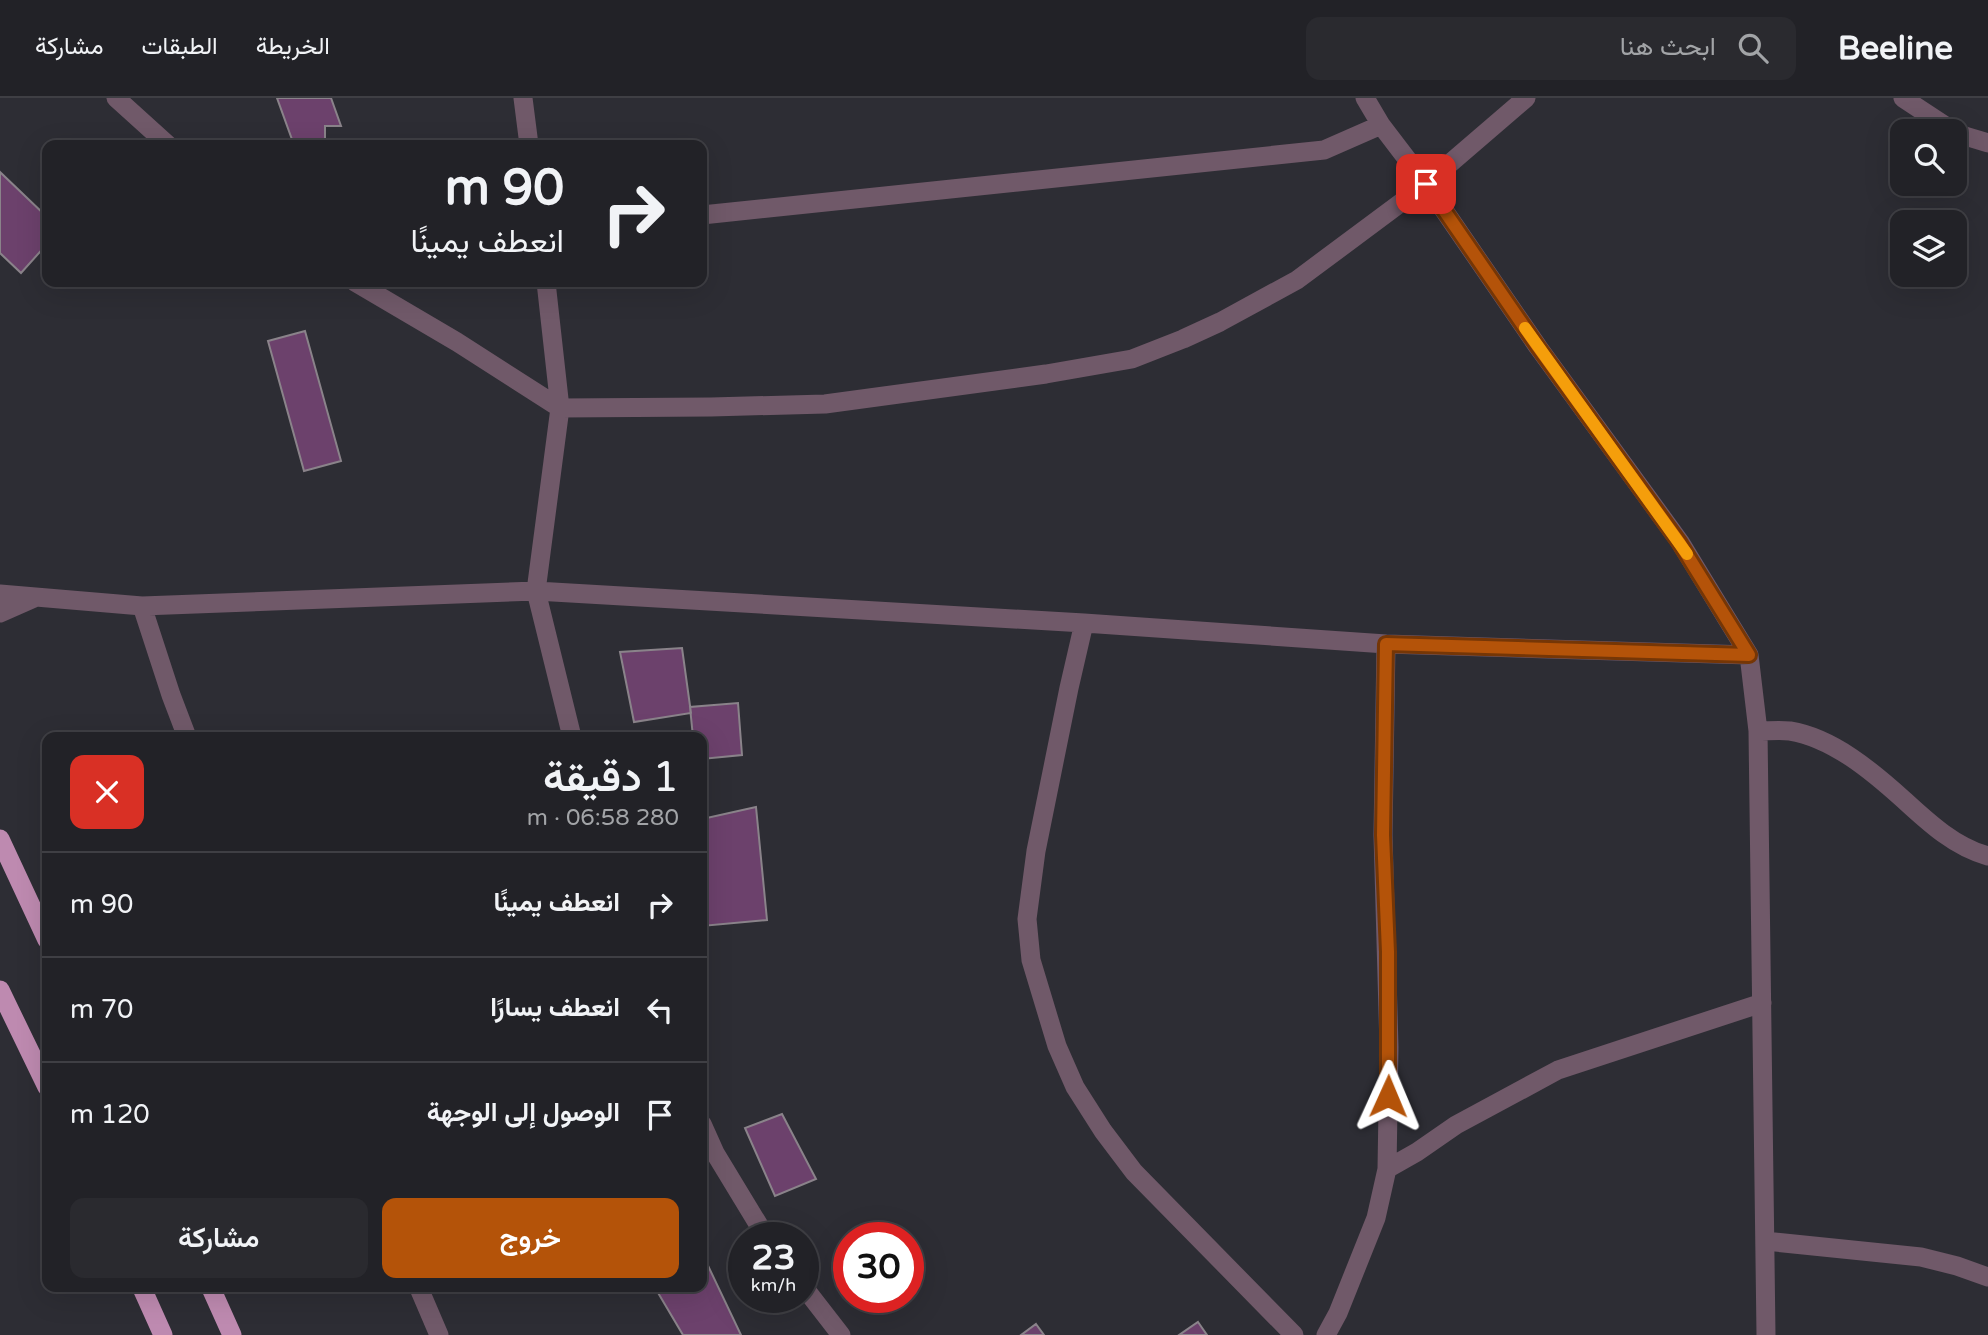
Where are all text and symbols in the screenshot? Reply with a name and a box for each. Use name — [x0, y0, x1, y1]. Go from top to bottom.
search box — [1306, 17, 1796, 80]
icon: search — [1734, 29, 1772, 67]
text: Beeline — [1838, 29, 1953, 68]
text: ابحث هنا — [1620, 31, 1716, 62]
text: مشاركة — [35, 32, 103, 61]
text: الطبقات — [141, 32, 218, 61]
text: الخريطة — [256, 32, 330, 61]
map controls — [1890, 119, 1967, 287]
button: search — [1890, 119, 1967, 196]
pin — [1396, 154, 1456, 214]
text: 90 m — [445, 159, 564, 218]
icon: arrive — [1407, 165, 1445, 203]
icon: right — [588, 168, 679, 259]
button: layers — [1890, 210, 1967, 287]
text: انعطف يمينًا — [410, 223, 564, 261]
text: 1 دقيقة — [543, 752, 679, 803]
button: close — [70, 755, 144, 829]
text: 280 m · 06:58 — [527, 804, 679, 832]
icon: right — [641, 886, 679, 924]
text: انعطف يمينًا — [493, 887, 620, 918]
text: 90 m — [70, 889, 133, 920]
icon: left — [641, 991, 679, 1029]
text: انعطف يسارًا — [490, 992, 620, 1023]
text: 70 m — [70, 994, 133, 1025]
position arrow — [1351, 1059, 1425, 1133]
icon: arrive — [641, 1096, 679, 1134]
text: الوصول إلى الوجهة — [427, 1097, 620, 1128]
text: 120 m — [70, 1099, 150, 1130]
button: مشاركة — [70, 1198, 368, 1278]
button: خروج — [382, 1198, 679, 1278]
speed limit sign: 30 — [833, 1222, 924, 1313]
text: 23 — [752, 1237, 795, 1279]
text: km/h — [751, 1274, 796, 1296]

